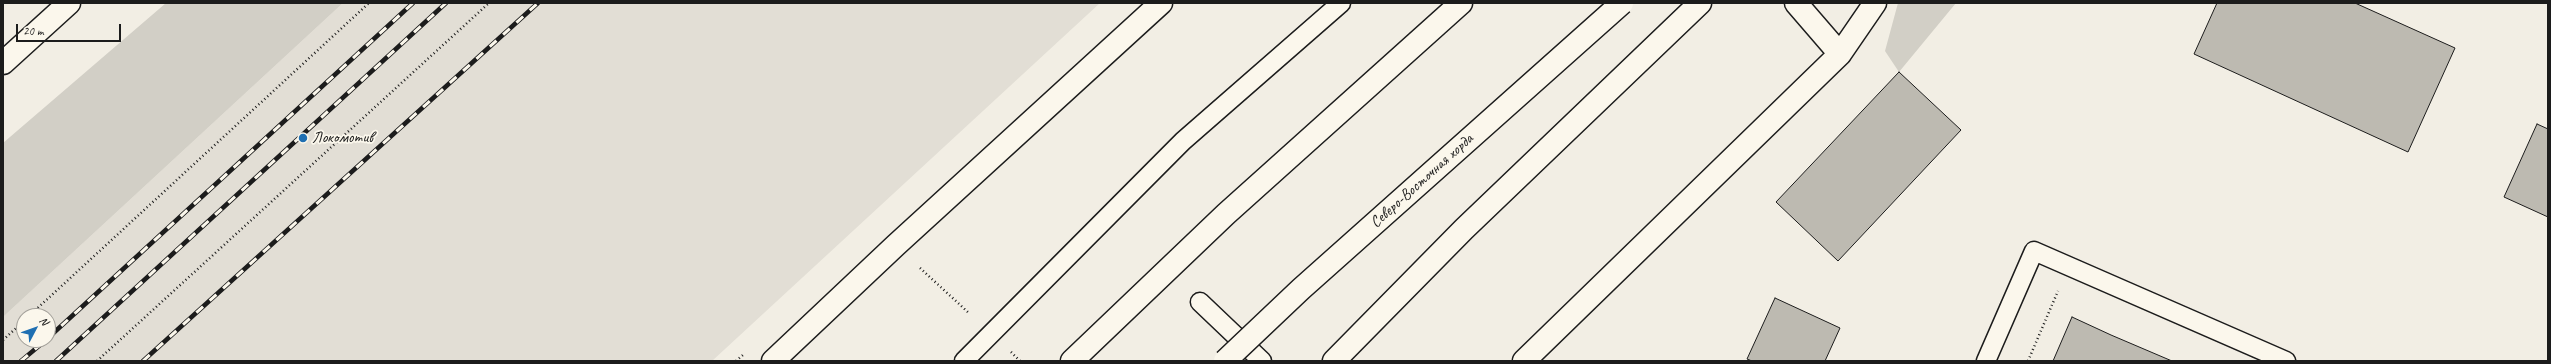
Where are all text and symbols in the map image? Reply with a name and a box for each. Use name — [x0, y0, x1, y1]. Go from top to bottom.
scale bar — [18, 16, 123, 42]
text: 20 m — [23, 23, 43, 39]
place label: Локомотив — [312, 128, 373, 148]
street label: Северо-Восточная хорда — [1367, 130, 1477, 232]
marker: Локомотив — [297, 132, 309, 144]
north arrow — [16, 308, 56, 348]
text: N — [37, 314, 52, 328]

